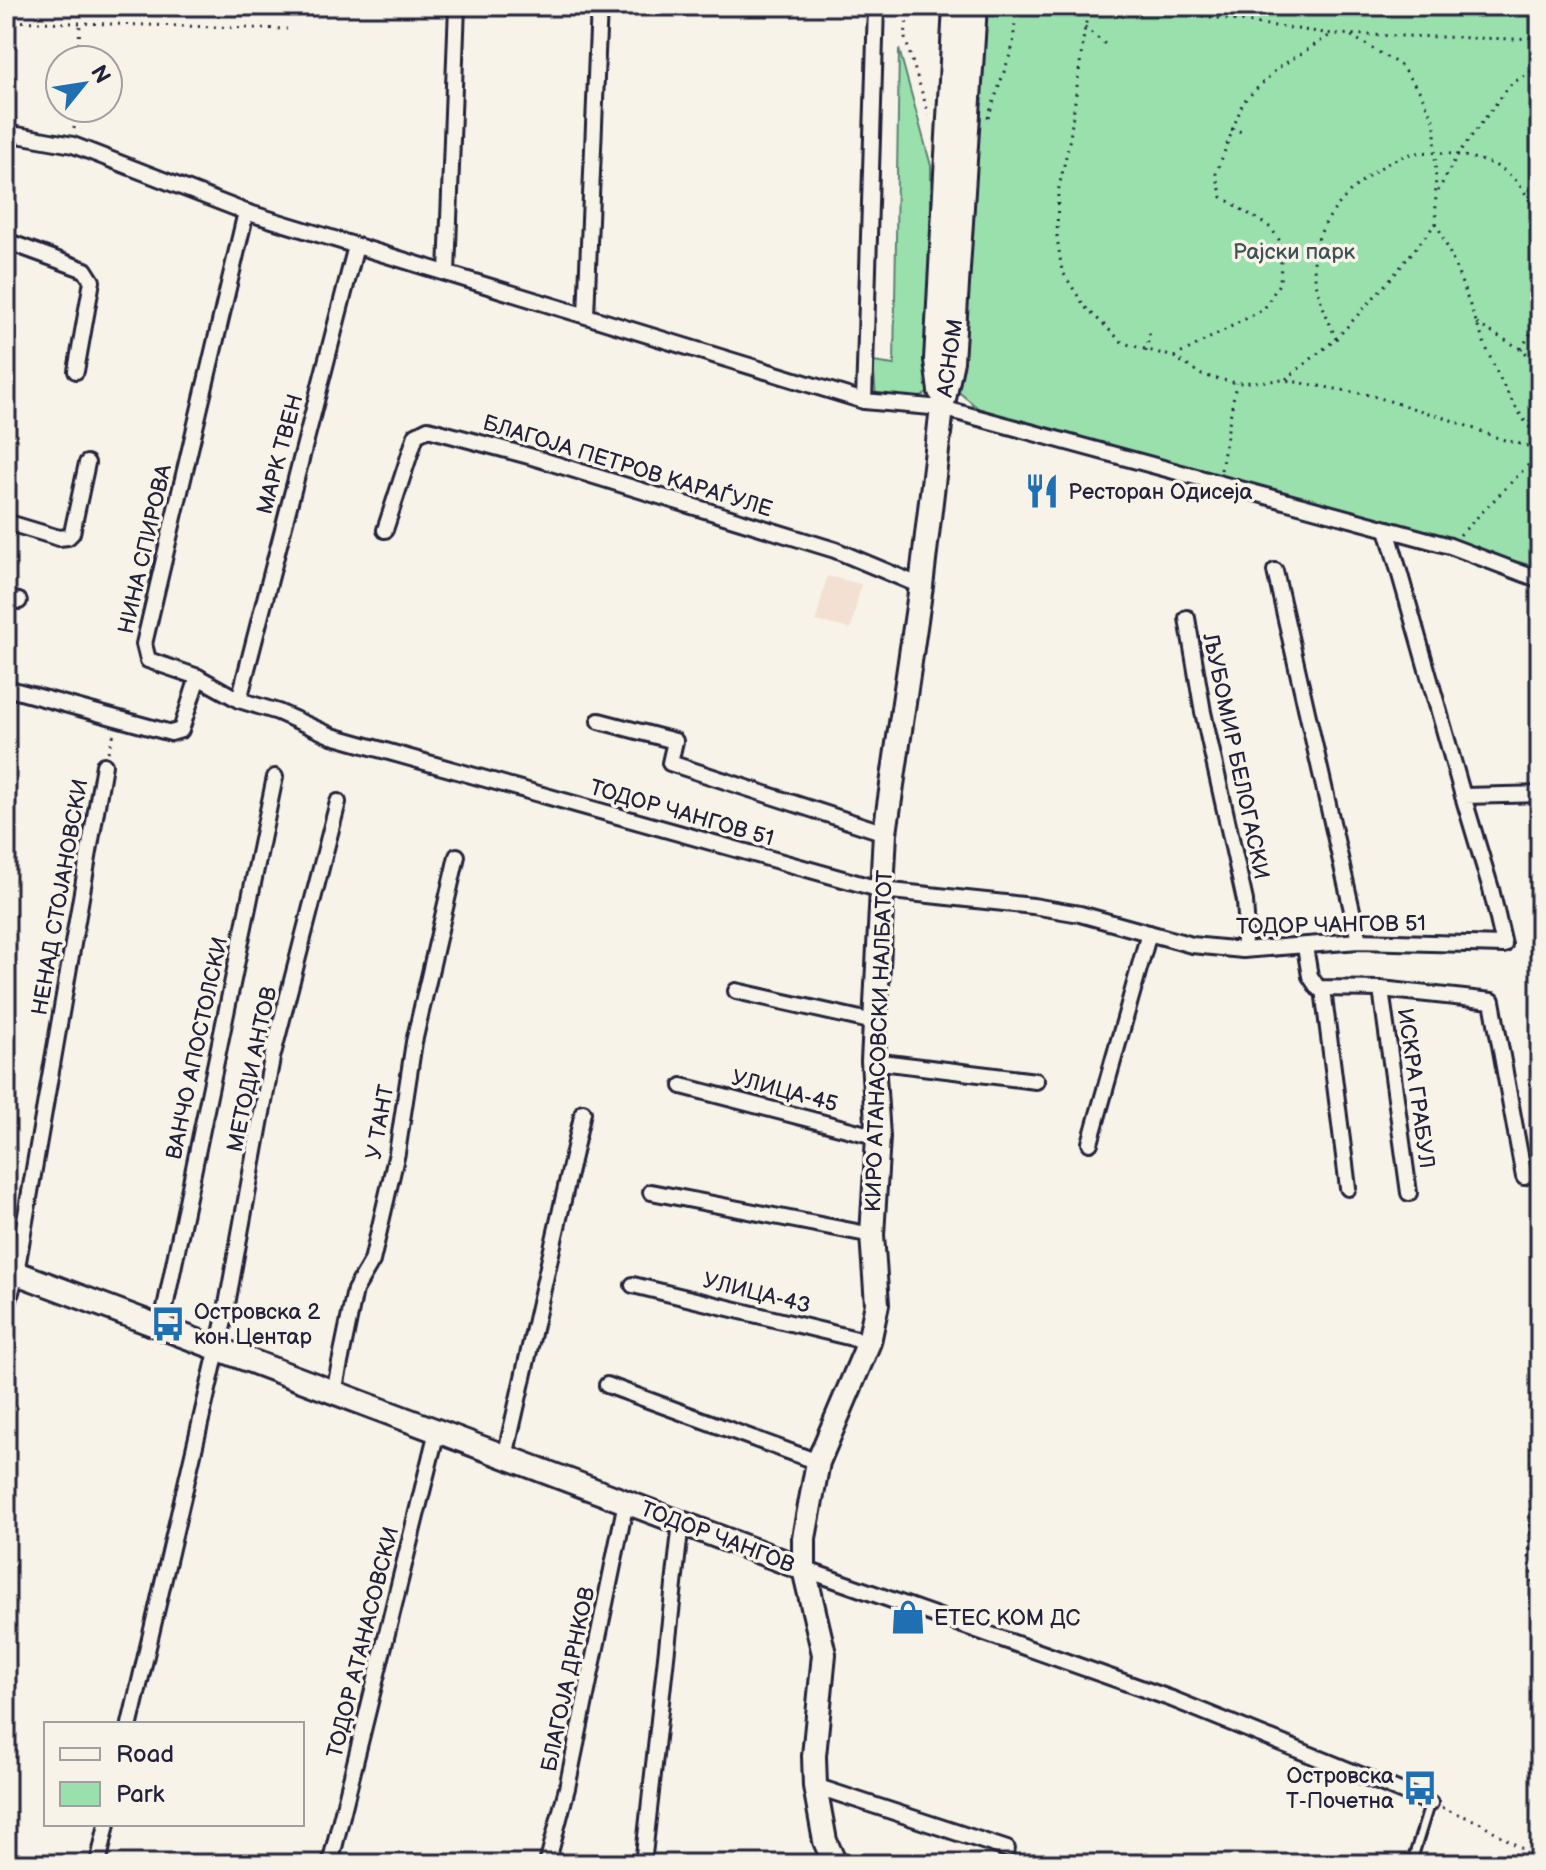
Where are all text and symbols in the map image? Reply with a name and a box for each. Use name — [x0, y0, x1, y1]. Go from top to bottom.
north arrow — [44, 44, 124, 124]
text: N — [84, 61, 116, 89]
park label: Рајски парк — [1233, 239, 1356, 266]
street label: АСНОМ — [932, 317, 969, 400]
street label: МАРК ТВЕН — [251, 391, 309, 517]
street label: БЛАГОЈА ПЕТРОВ КАРАЃУЛЕ — [479, 408, 776, 523]
street label: НИНА СПИРОВА — [113, 461, 178, 637]
restaurant icon: Ресторан Одисеја — [1023, 472, 1061, 510]
place label: Ресторан Одисеја — [1068, 479, 1253, 506]
street label: ЉУБОМИР БЕЛОГАСКИ — [1196, 630, 1275, 882]
street label: ТОДОР ЧАНГОВ 51 — [587, 774, 777, 853]
street label: НЕНАД СТОЈАНОВСКИ — [26, 777, 95, 1017]
street label: КИРО АТАНАСОВСКИ НАЛБАТОТ — [860, 869, 899, 1213]
street label: ТОДОР ЧАНГОВ 51 — [1236, 910, 1426, 941]
street label: ВАНЧО АПОСТОЛСКИ — [161, 935, 234, 1162]
street label: МЕТОДИ АНТОВ — [222, 984, 283, 1155]
street label: ИСКРА ГРАБУЛ — [1391, 1006, 1440, 1170]
street label: УЛИЦА-45 — [729, 1064, 841, 1119]
street label: У ТАНТ — [361, 1083, 400, 1162]
street label: УЛИЦА-43 — [700, 1267, 813, 1320]
place label: Островска 2 кон Центар — [194, 1299, 320, 1351]
bus stop icon: Островска 2 кон Центар — [149, 1305, 187, 1343]
street label: ТОДОР ЧАНГОВ — [637, 1496, 798, 1579]
street label: ТОДОР АТАНАСОВСКИ — [322, 1524, 405, 1761]
street label: БЛАГОЈА ДРНКОВ — [536, 1584, 601, 1774]
shop icon: ЕТЕС КОМ ДС — [889, 1598, 927, 1636]
place label: ЕТЕС КОМ ДС — [934, 1605, 1080, 1632]
legend — [44, 1722, 304, 1826]
text: Road — [116, 1740, 174, 1769]
place label: Островска Т-Почетна — [1286, 1763, 1394, 1815]
bus stop icon: Островска Т-Почетна — [1401, 1769, 1439, 1807]
text: Park — [116, 1780, 164, 1809]

